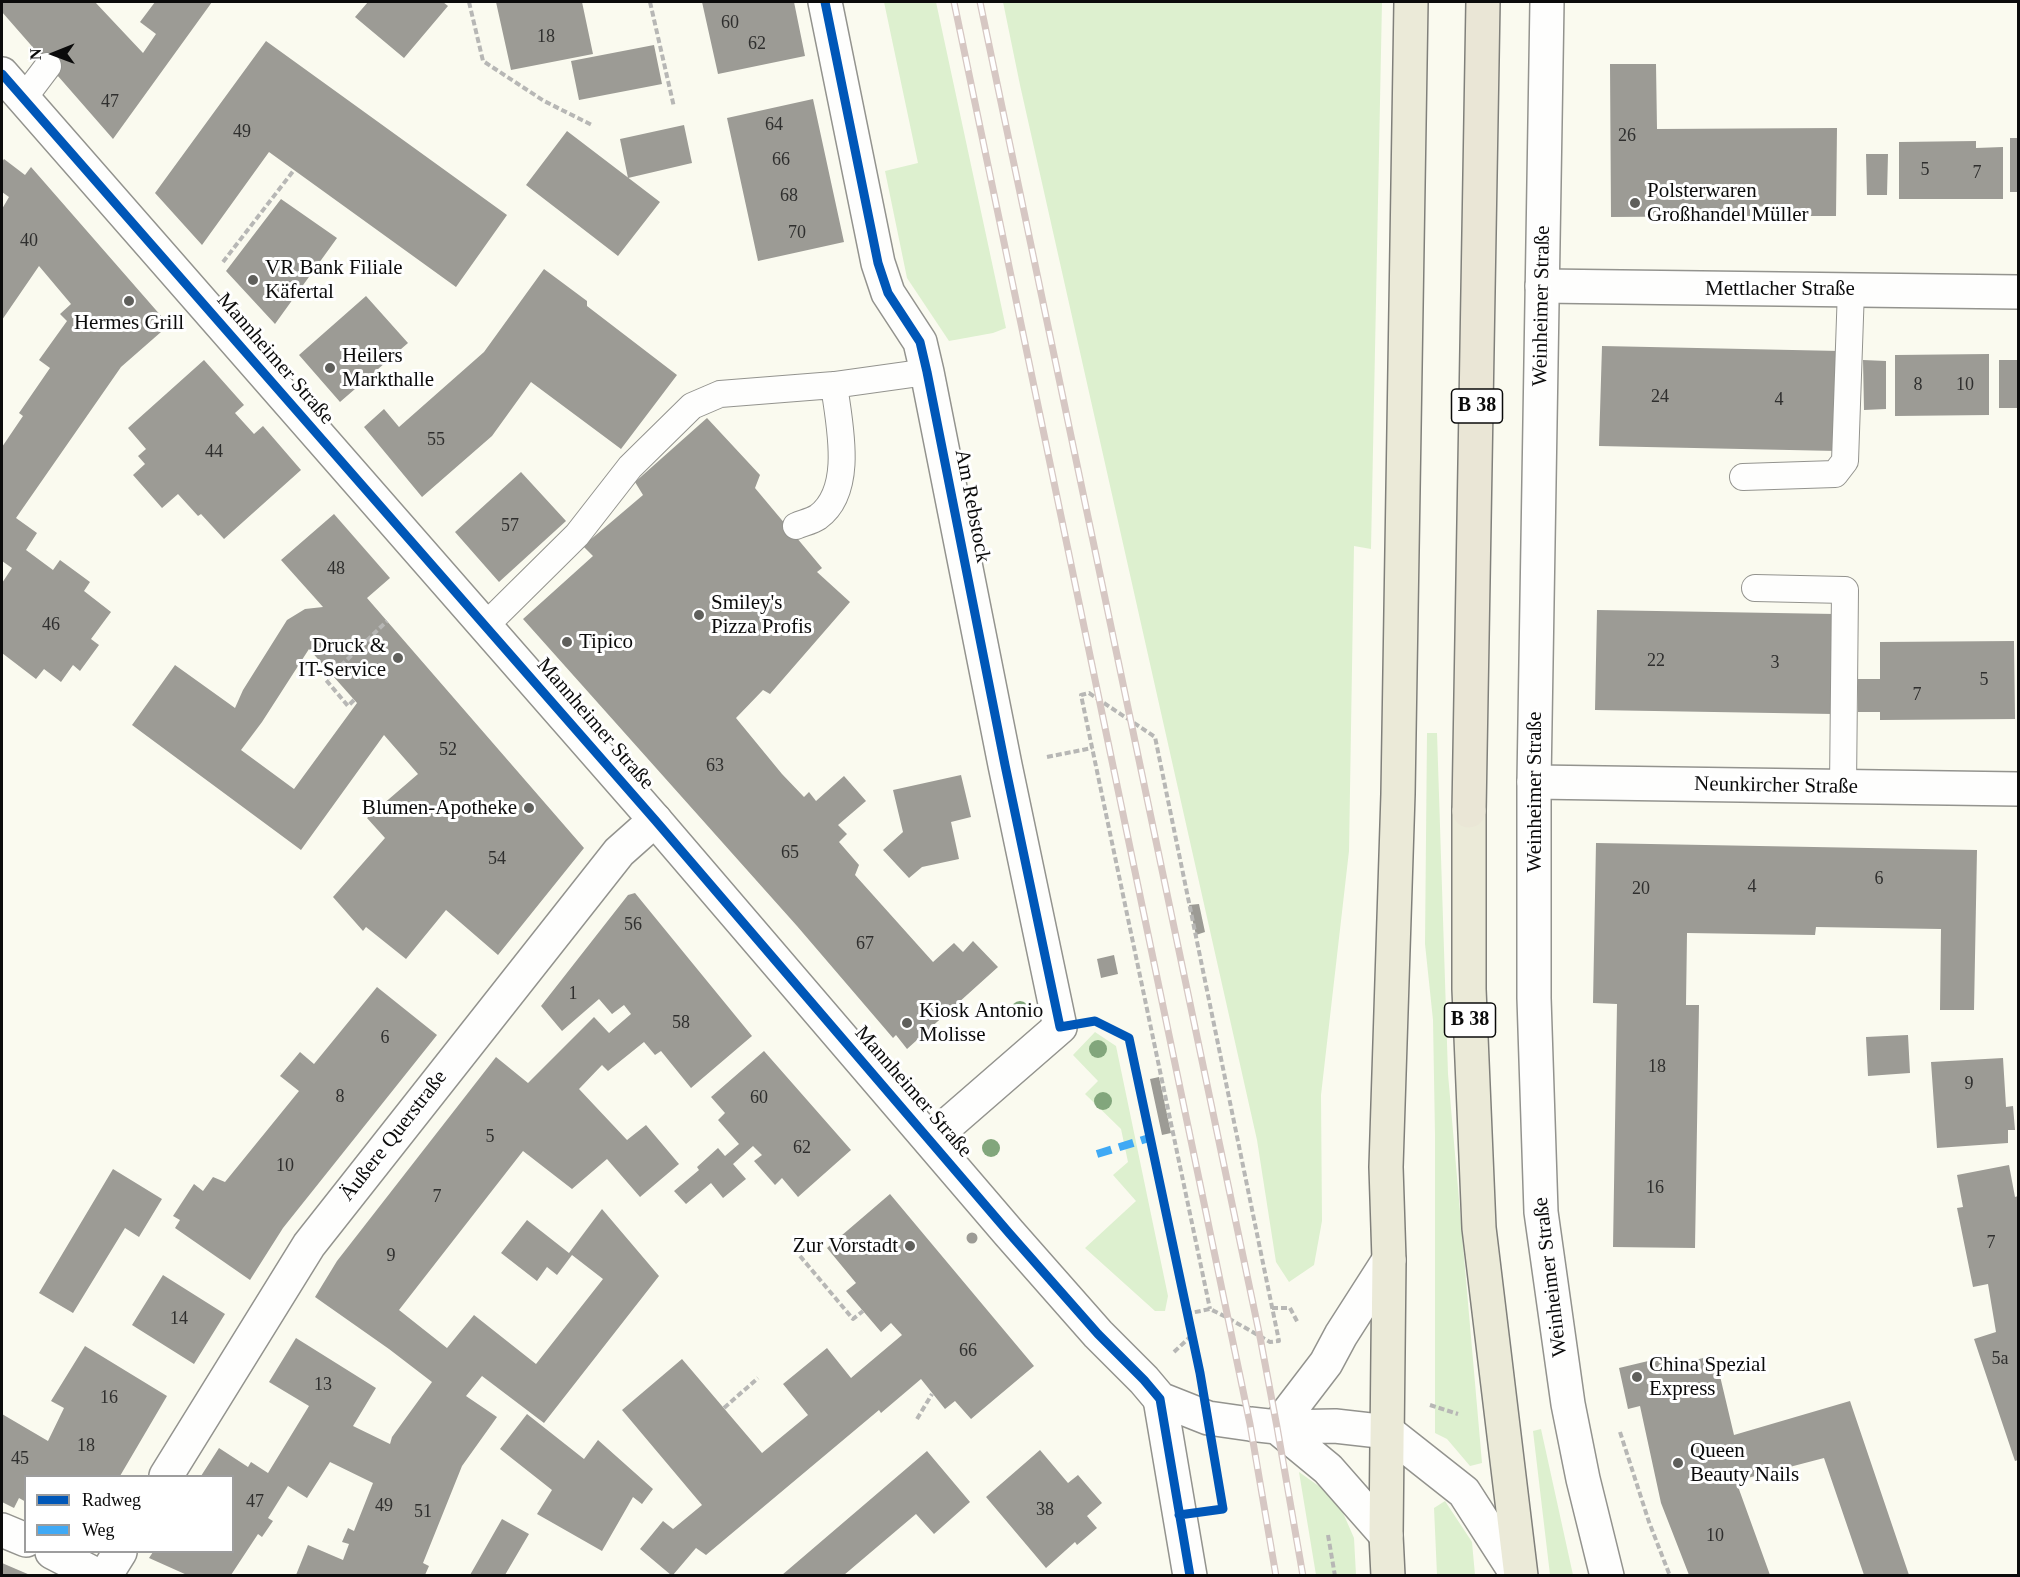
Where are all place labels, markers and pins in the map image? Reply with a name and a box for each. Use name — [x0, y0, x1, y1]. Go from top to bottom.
place label: Polsterwaren Großhandel Müller — [1647, 178, 1809, 228]
marker: Polsterwaren Großhandel Müller — [1628, 196, 1642, 210]
place label: VR Bank Filiale Käfertal — [265, 255, 403, 305]
marker: VR Bank Filiale Käfertal — [246, 273, 260, 287]
marker: Hermes Grill — [122, 294, 136, 308]
place label: Hermes Grill — [74, 310, 184, 336]
place label: Heilers Markthalle — [342, 343, 434, 393]
marker: Heilers Markthalle — [323, 361, 337, 375]
place label: Smiley's Pizza Profis — [711, 590, 812, 640]
marker: Smiley's Pizza Profis — [692, 608, 706, 622]
place label: Tipico — [579, 629, 633, 655]
place label: Druck & IT-Service — [298, 633, 386, 683]
marker: Tipico — [560, 635, 574, 649]
marker: Druck & IT-Service — [391, 651, 405, 665]
place label: Blumen-Apotheke — [362, 795, 517, 821]
marker: Blumen-Apotheke — [522, 801, 536, 815]
place label: Kiosk Antonio Molisse — [919, 998, 1043, 1048]
marker: Kiosk Antonio Molisse — [900, 1016, 914, 1030]
place label: Zur Vorstadt — [793, 1233, 898, 1259]
marker: Zur Vorstadt — [903, 1239, 917, 1253]
place label: China Spezial Express — [1649, 1352, 1766, 1402]
marker: China Spezial Express — [1630, 1370, 1644, 1384]
place label: Queen Beauty Nails — [1690, 1438, 1799, 1488]
marker: Queen Beauty Nails — [1671, 1456, 1685, 1470]

